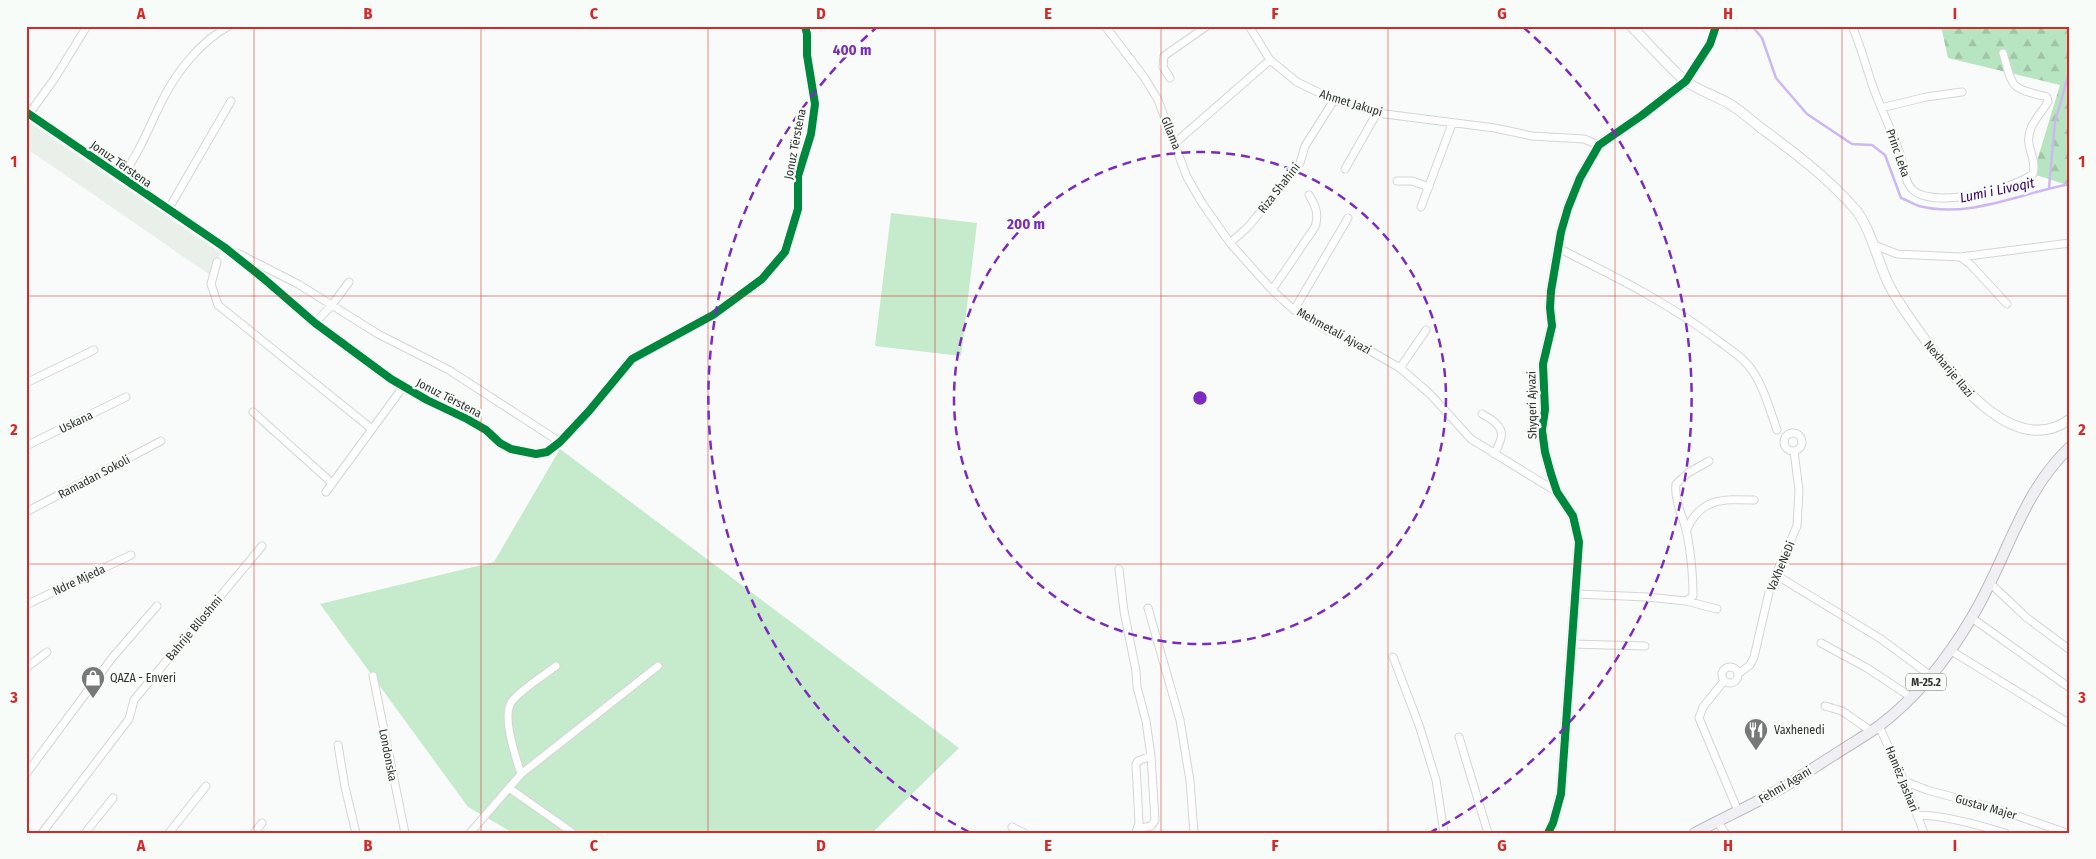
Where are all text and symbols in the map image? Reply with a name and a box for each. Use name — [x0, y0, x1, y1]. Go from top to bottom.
text: A — [136, 4, 146, 23]
text: B — [364, 4, 373, 23]
text: C — [590, 4, 599, 23]
text: D — [816, 4, 826, 23]
text: E — [1044, 4, 1052, 23]
text: F — [1271, 4, 1279, 23]
text: G — [1497, 4, 1507, 23]
text: H — [1723, 4, 1733, 23]
text: I — [1953, 4, 1957, 23]
text: 400 m — [833, 41, 871, 59]
street label: Ahmet Jakupi — [1318, 87, 1384, 119]
street label: Jonuz Tërstena — [781, 107, 809, 180]
street label: Gllama — [1158, 115, 1184, 152]
street label: Princ Leka — [1883, 127, 1913, 179]
street label: Jonuz Tërstena — [88, 138, 154, 190]
text: 1 — [11, 152, 17, 171]
text: 1 — [2079, 152, 2085, 171]
street label: Riza Shahini — [1255, 160, 1303, 216]
water label: Lumi i Livoqit — [1958, 174, 2036, 207]
text: 200 m — [1006, 215, 1045, 233]
street label: Mehmetali Ajvazi — [1294, 305, 1374, 357]
street label: Nexharije Ilazi — [1921, 338, 1977, 400]
street label: Shyqeri Ajvazi — [1524, 371, 1540, 439]
street label: Jonuz Tërstena — [414, 376, 484, 421]
centre of rings — [1191, 389, 1209, 407]
street label: Uskana — [57, 408, 95, 436]
text: 2 — [9, 420, 18, 439]
text: 2 — [2077, 420, 2086, 439]
street label: Ramadan Sokoli — [56, 452, 132, 502]
street label: VaXheNeDi — [1764, 539, 1798, 593]
street label: Ndre Mjeda — [51, 562, 107, 598]
street label: Bahrije Blloshmi — [163, 593, 225, 663]
shop icon: QAZA - Enveri — [80, 665, 106, 699]
place label: QAZA - Enveri — [110, 671, 176, 685]
road number: M-25.2 — [1906, 674, 1946, 690]
text: 3 — [9, 688, 18, 707]
text: 3 — [2077, 688, 2086, 707]
restaurant icon: Vaxhenedi — [1743, 717, 1769, 751]
place label: Vaxhenedi — [1774, 723, 1825, 737]
street label: Londonska — [376, 728, 400, 783]
street label: Hamëz Jashari — [1883, 744, 1921, 814]
street label: Fehmi Agani — [1756, 764, 1814, 806]
street label: Gustav Majer — [1954, 792, 2019, 823]
text: A — [136, 836, 146, 855]
text: B — [364, 836, 373, 855]
text: C — [590, 836, 599, 855]
text: D — [816, 836, 826, 855]
text: E — [1044, 836, 1052, 855]
text: F — [1271, 836, 1279, 855]
text: G — [1497, 836, 1507, 855]
text: H — [1723, 836, 1733, 855]
text: I — [1953, 836, 1957, 855]

